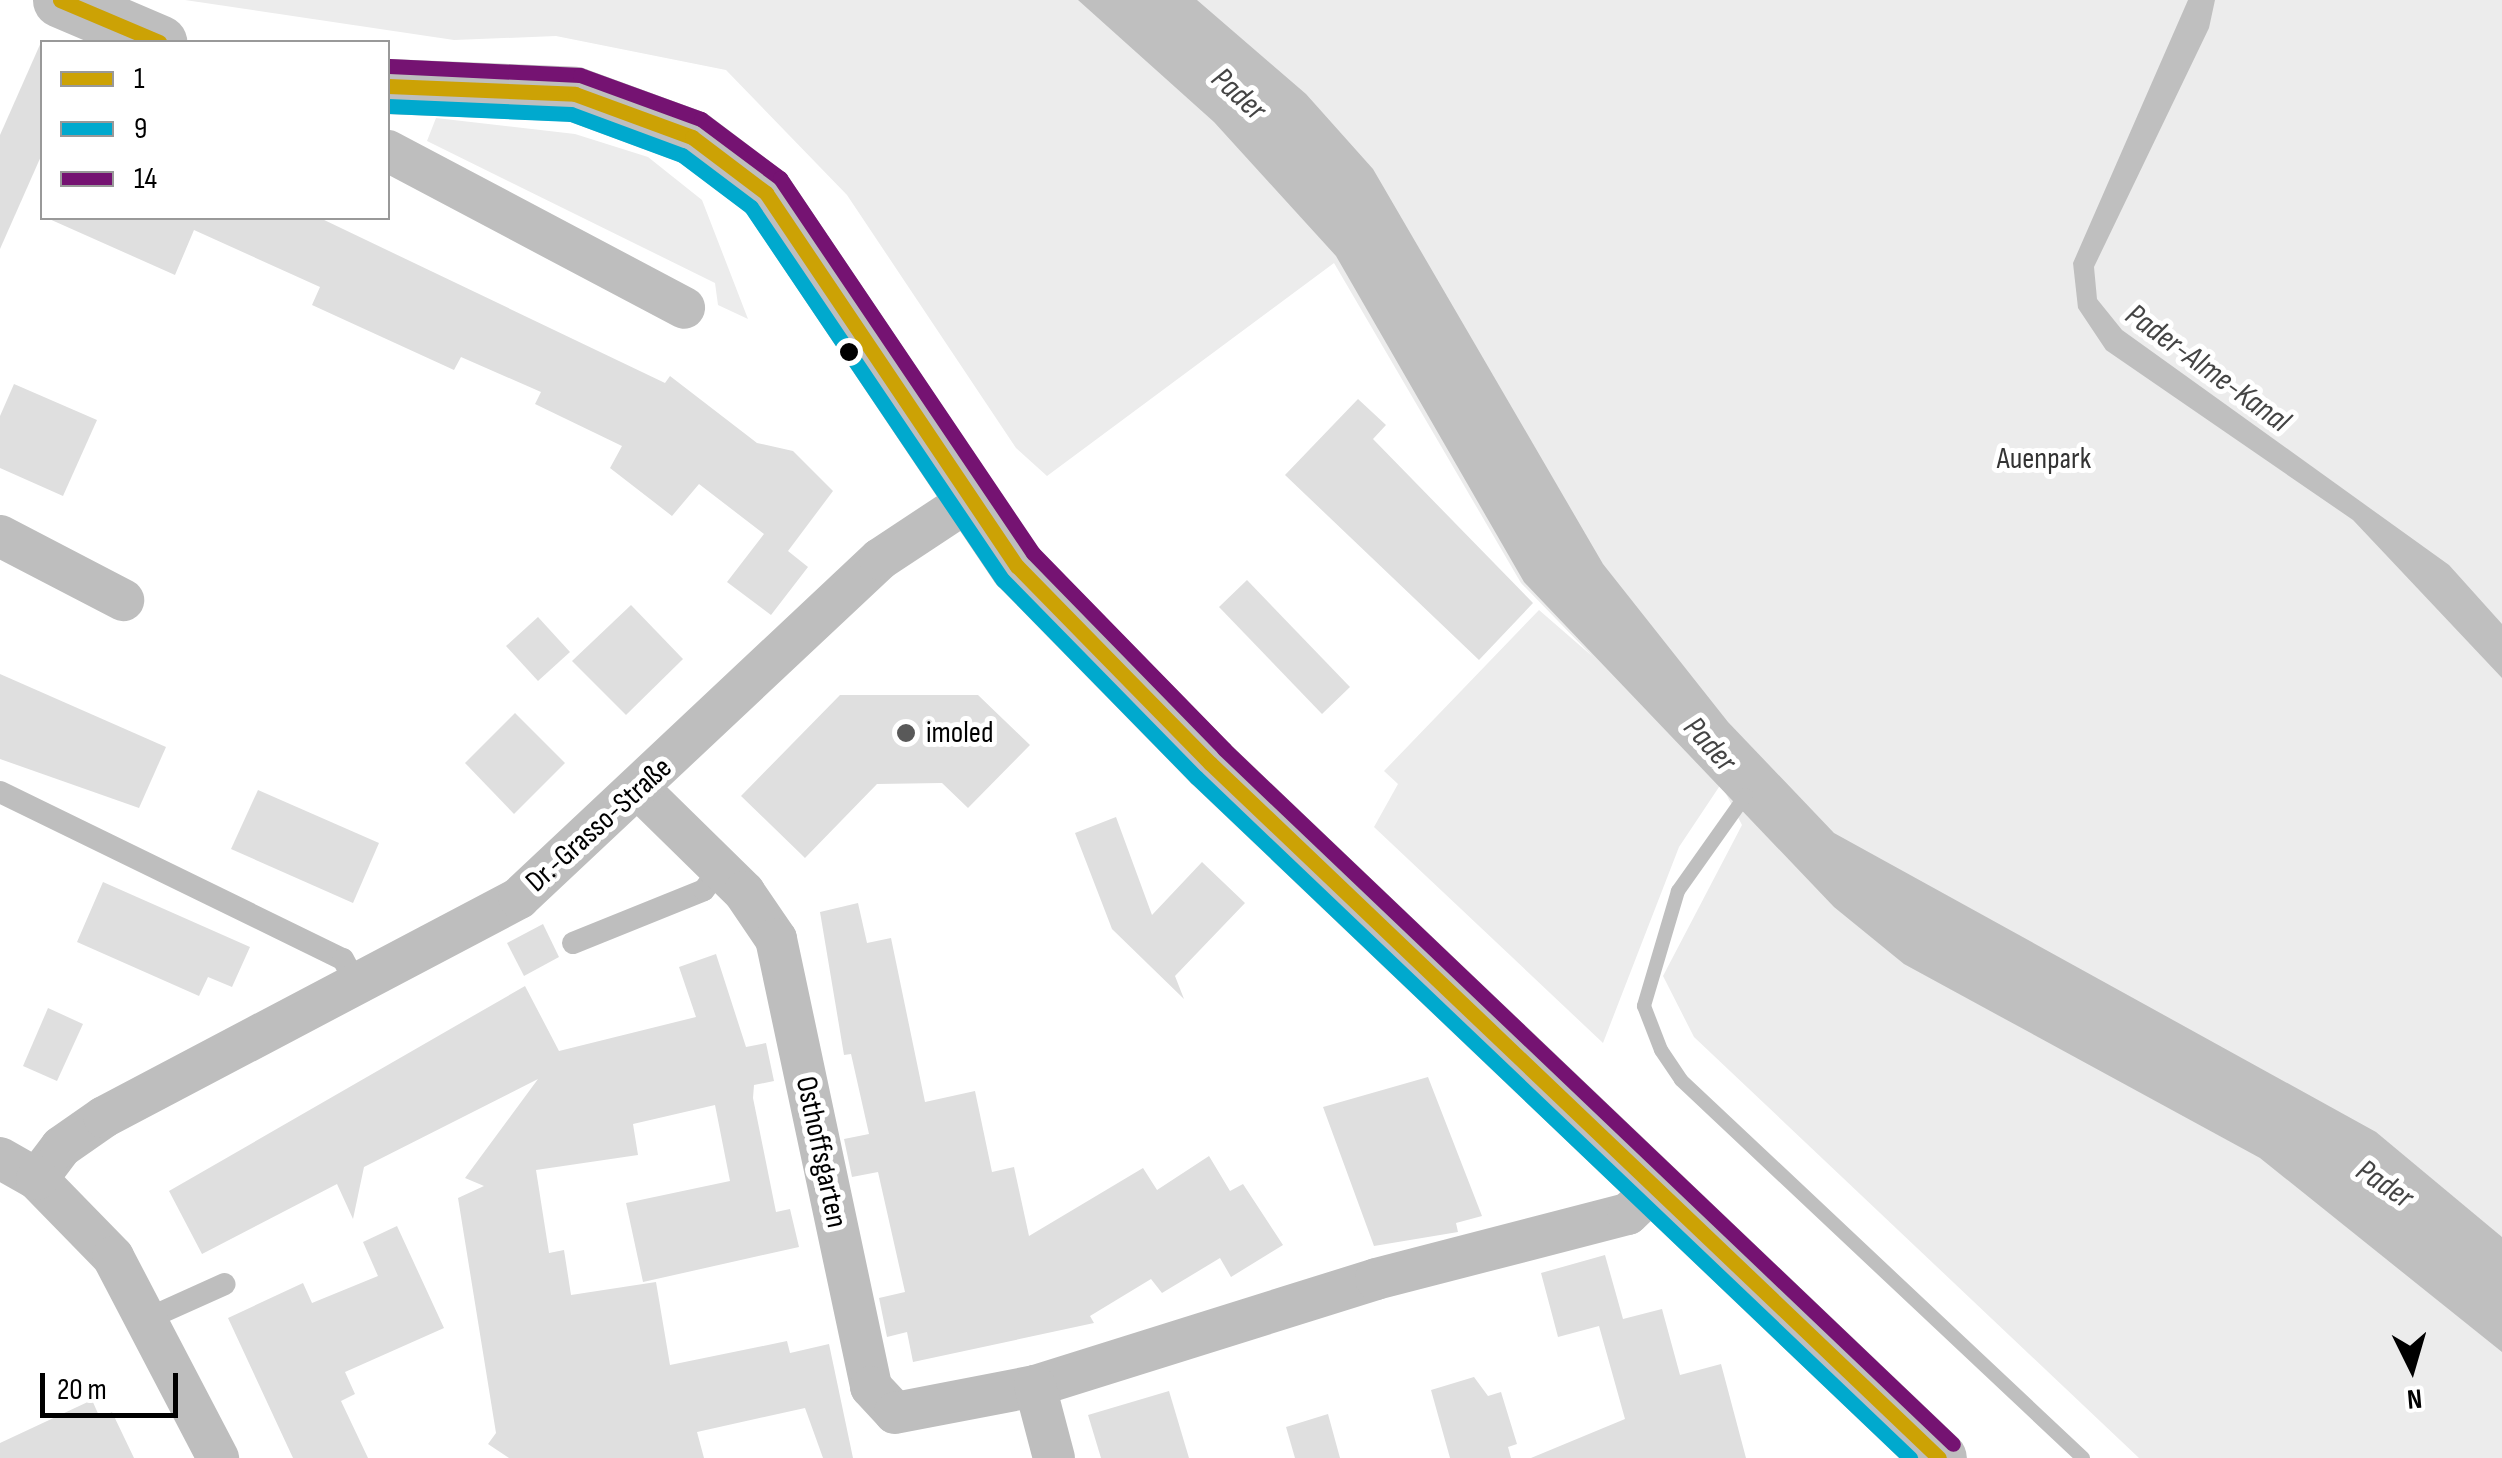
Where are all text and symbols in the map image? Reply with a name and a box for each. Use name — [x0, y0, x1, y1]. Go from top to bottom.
legend — [40, 40, 390, 220]
water label: Pader — [1203, 60, 1273, 130]
text: 1 — [134, 61, 145, 97]
text: 9 — [134, 111, 147, 147]
text: 14 — [134, 161, 157, 197]
water label: Pader-Alme-Kanal — [2117, 296, 2297, 442]
unlabelled marker — [839, 342, 859, 362]
park label: Auenpark — [1997, 441, 2091, 477]
water label: Pader — [1674, 710, 1744, 780]
place label: imoled — [926, 715, 993, 751]
marker: imoled — [895, 722, 917, 744]
street label: Dr.-Grasso-Straße — [519, 750, 679, 900]
street label: Osthoffsgarten — [787, 1073, 855, 1231]
water label: Pader — [2348, 1152, 2420, 1218]
north arrow — [2362, 1318, 2462, 1418]
scale bar — [45, 1353, 182, 1415]
text: 20 m — [57, 1372, 107, 1408]
text: N — [2406, 1381, 2424, 1415]

